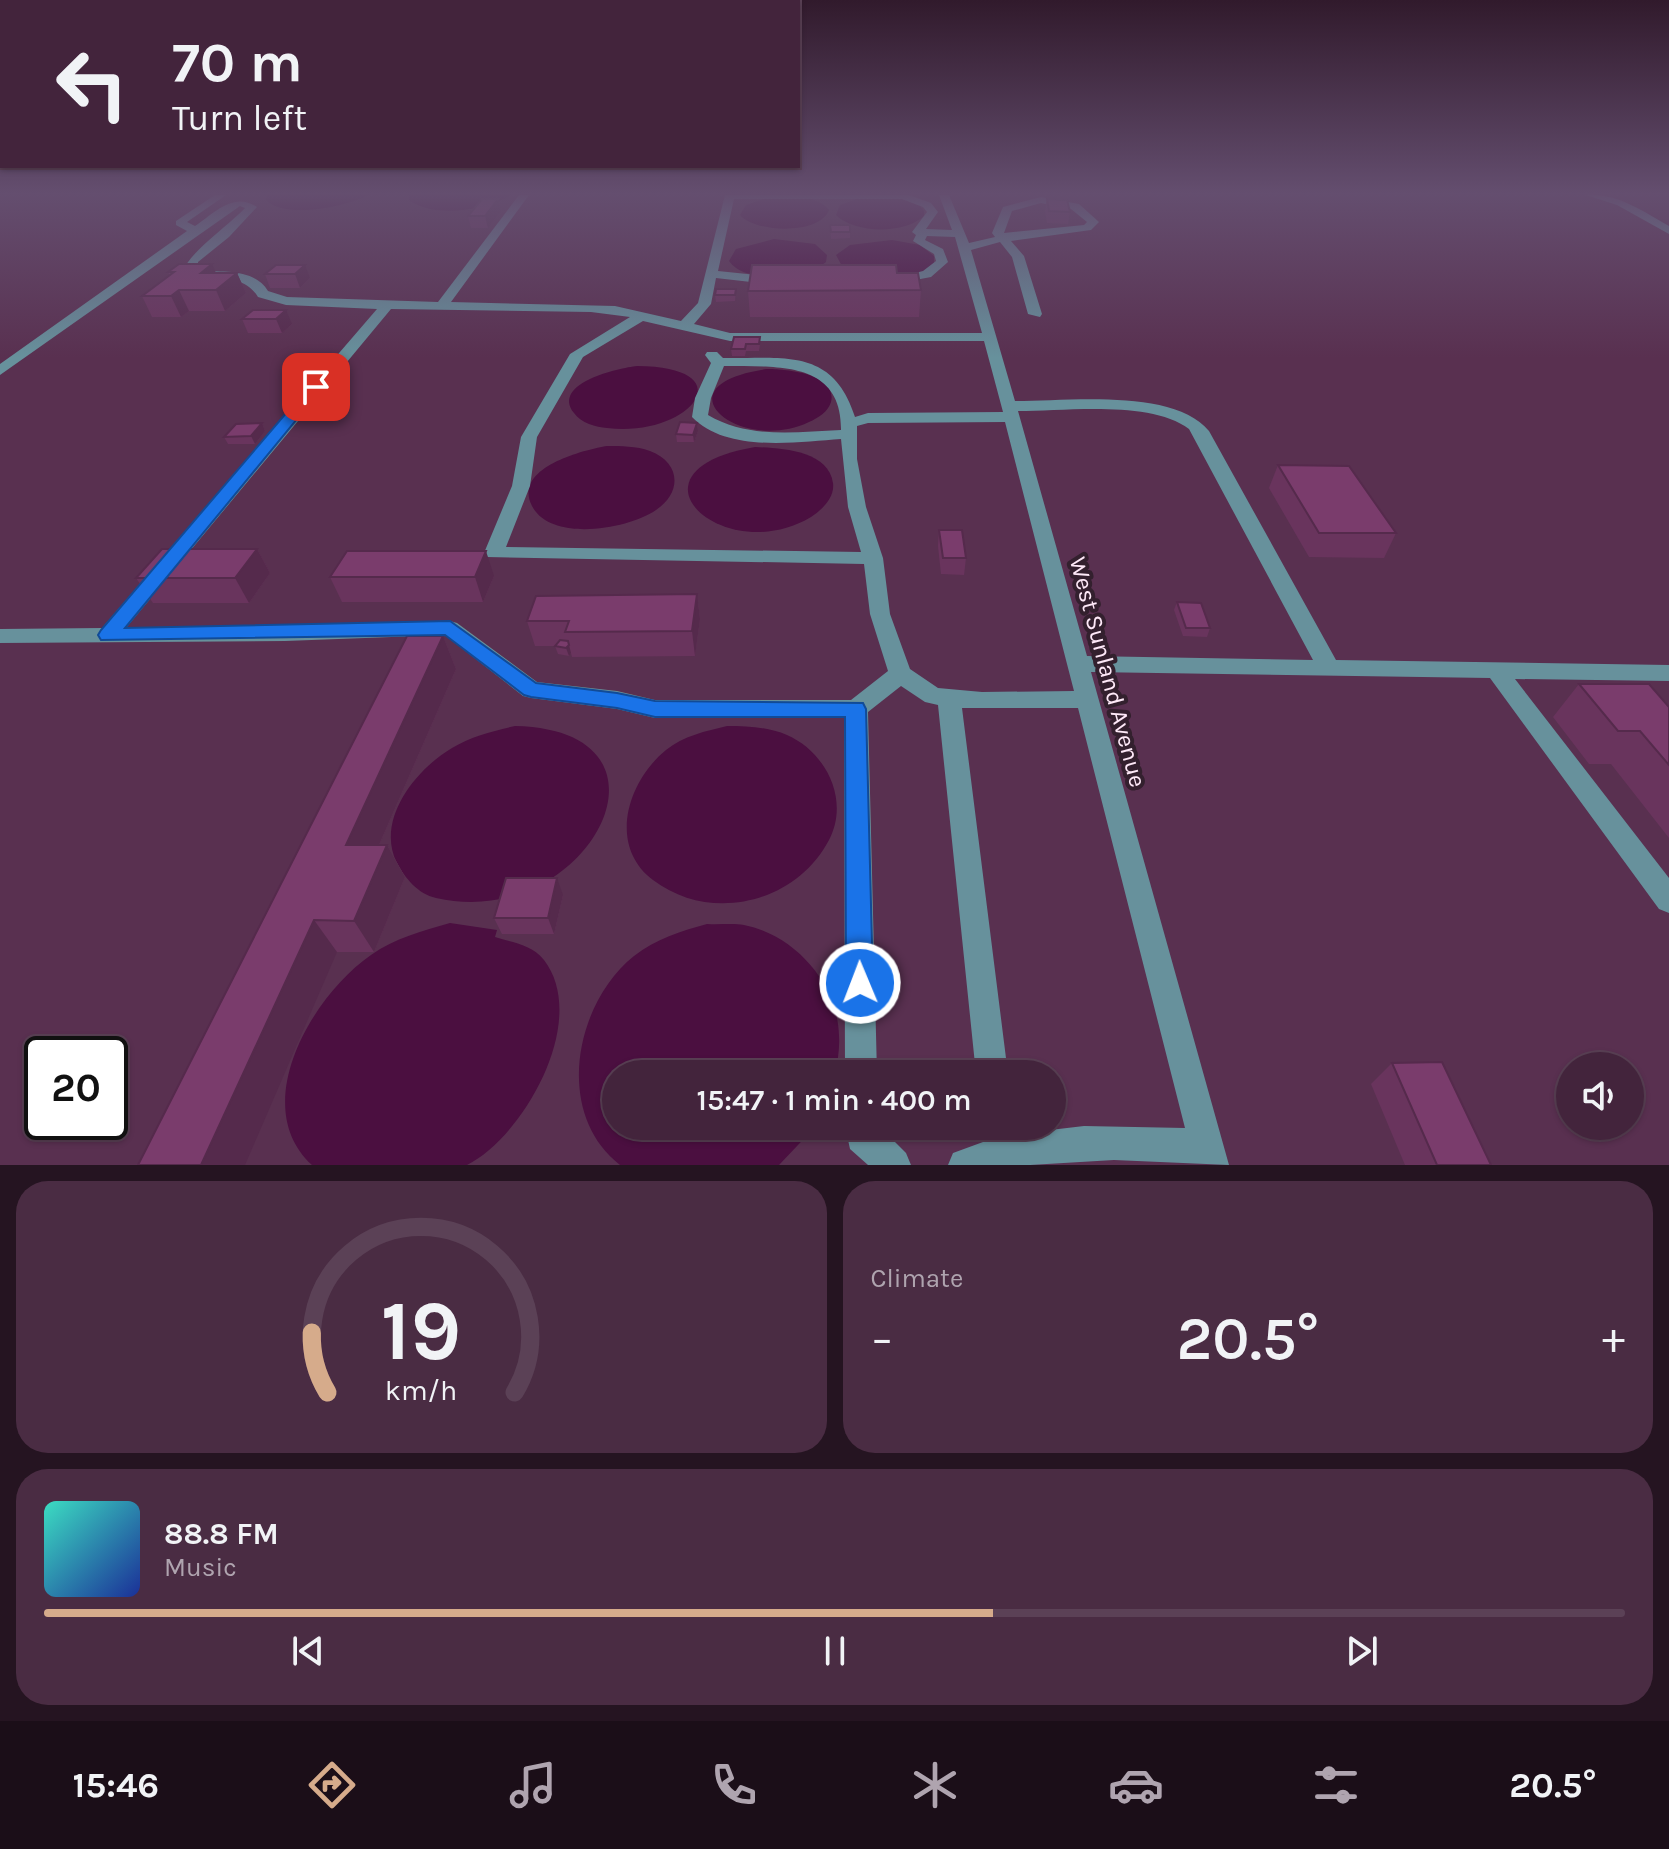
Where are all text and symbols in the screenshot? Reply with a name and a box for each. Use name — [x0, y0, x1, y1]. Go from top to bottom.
text: 70 m — [172, 30, 303, 95]
icon: left — [40, 32, 144, 136]
text: Turn left — [172, 97, 307, 139]
pin — [282, 353, 350, 421]
icon: arrive — [294, 365, 338, 409]
street label: West Sunland Avenue — [1064, 554, 1152, 790]
position arrow — [818, 941, 902, 1025]
speed limit sign: 20 — [24, 1036, 128, 1140]
map controls — [1556, 1052, 1644, 1140]
button: sound — [1556, 1052, 1644, 1140]
text: 15:47 · 1 min · 400 m — [696, 1082, 972, 1118]
text: Climate — [871, 1263, 963, 1294]
text: 19 — [381, 1283, 461, 1380]
text: 20.5° — [1176, 1304, 1319, 1374]
text: − — [871, 1313, 894, 1364]
text: + — [1602, 1313, 1625, 1364]
text: km/h — [385, 1374, 457, 1407]
text: 88.8 FM — [164, 1516, 279, 1552]
text: Music — [164, 1552, 237, 1583]
icon: previous — [286, 1629, 330, 1673]
icon: pause — [813, 1629, 857, 1673]
icon: next — [1340, 1629, 1384, 1673]
icon: directions — [304, 1757, 360, 1813]
icon: music — [505, 1757, 561, 1813]
icon: phone — [706, 1757, 762, 1813]
icon: climate — [907, 1757, 963, 1813]
icon: car — [1108, 1757, 1164, 1813]
icon: filters — [1308, 1757, 1364, 1813]
text: 15:46 — [72, 1764, 159, 1806]
text: 20.5° — [1509, 1764, 1597, 1806]

